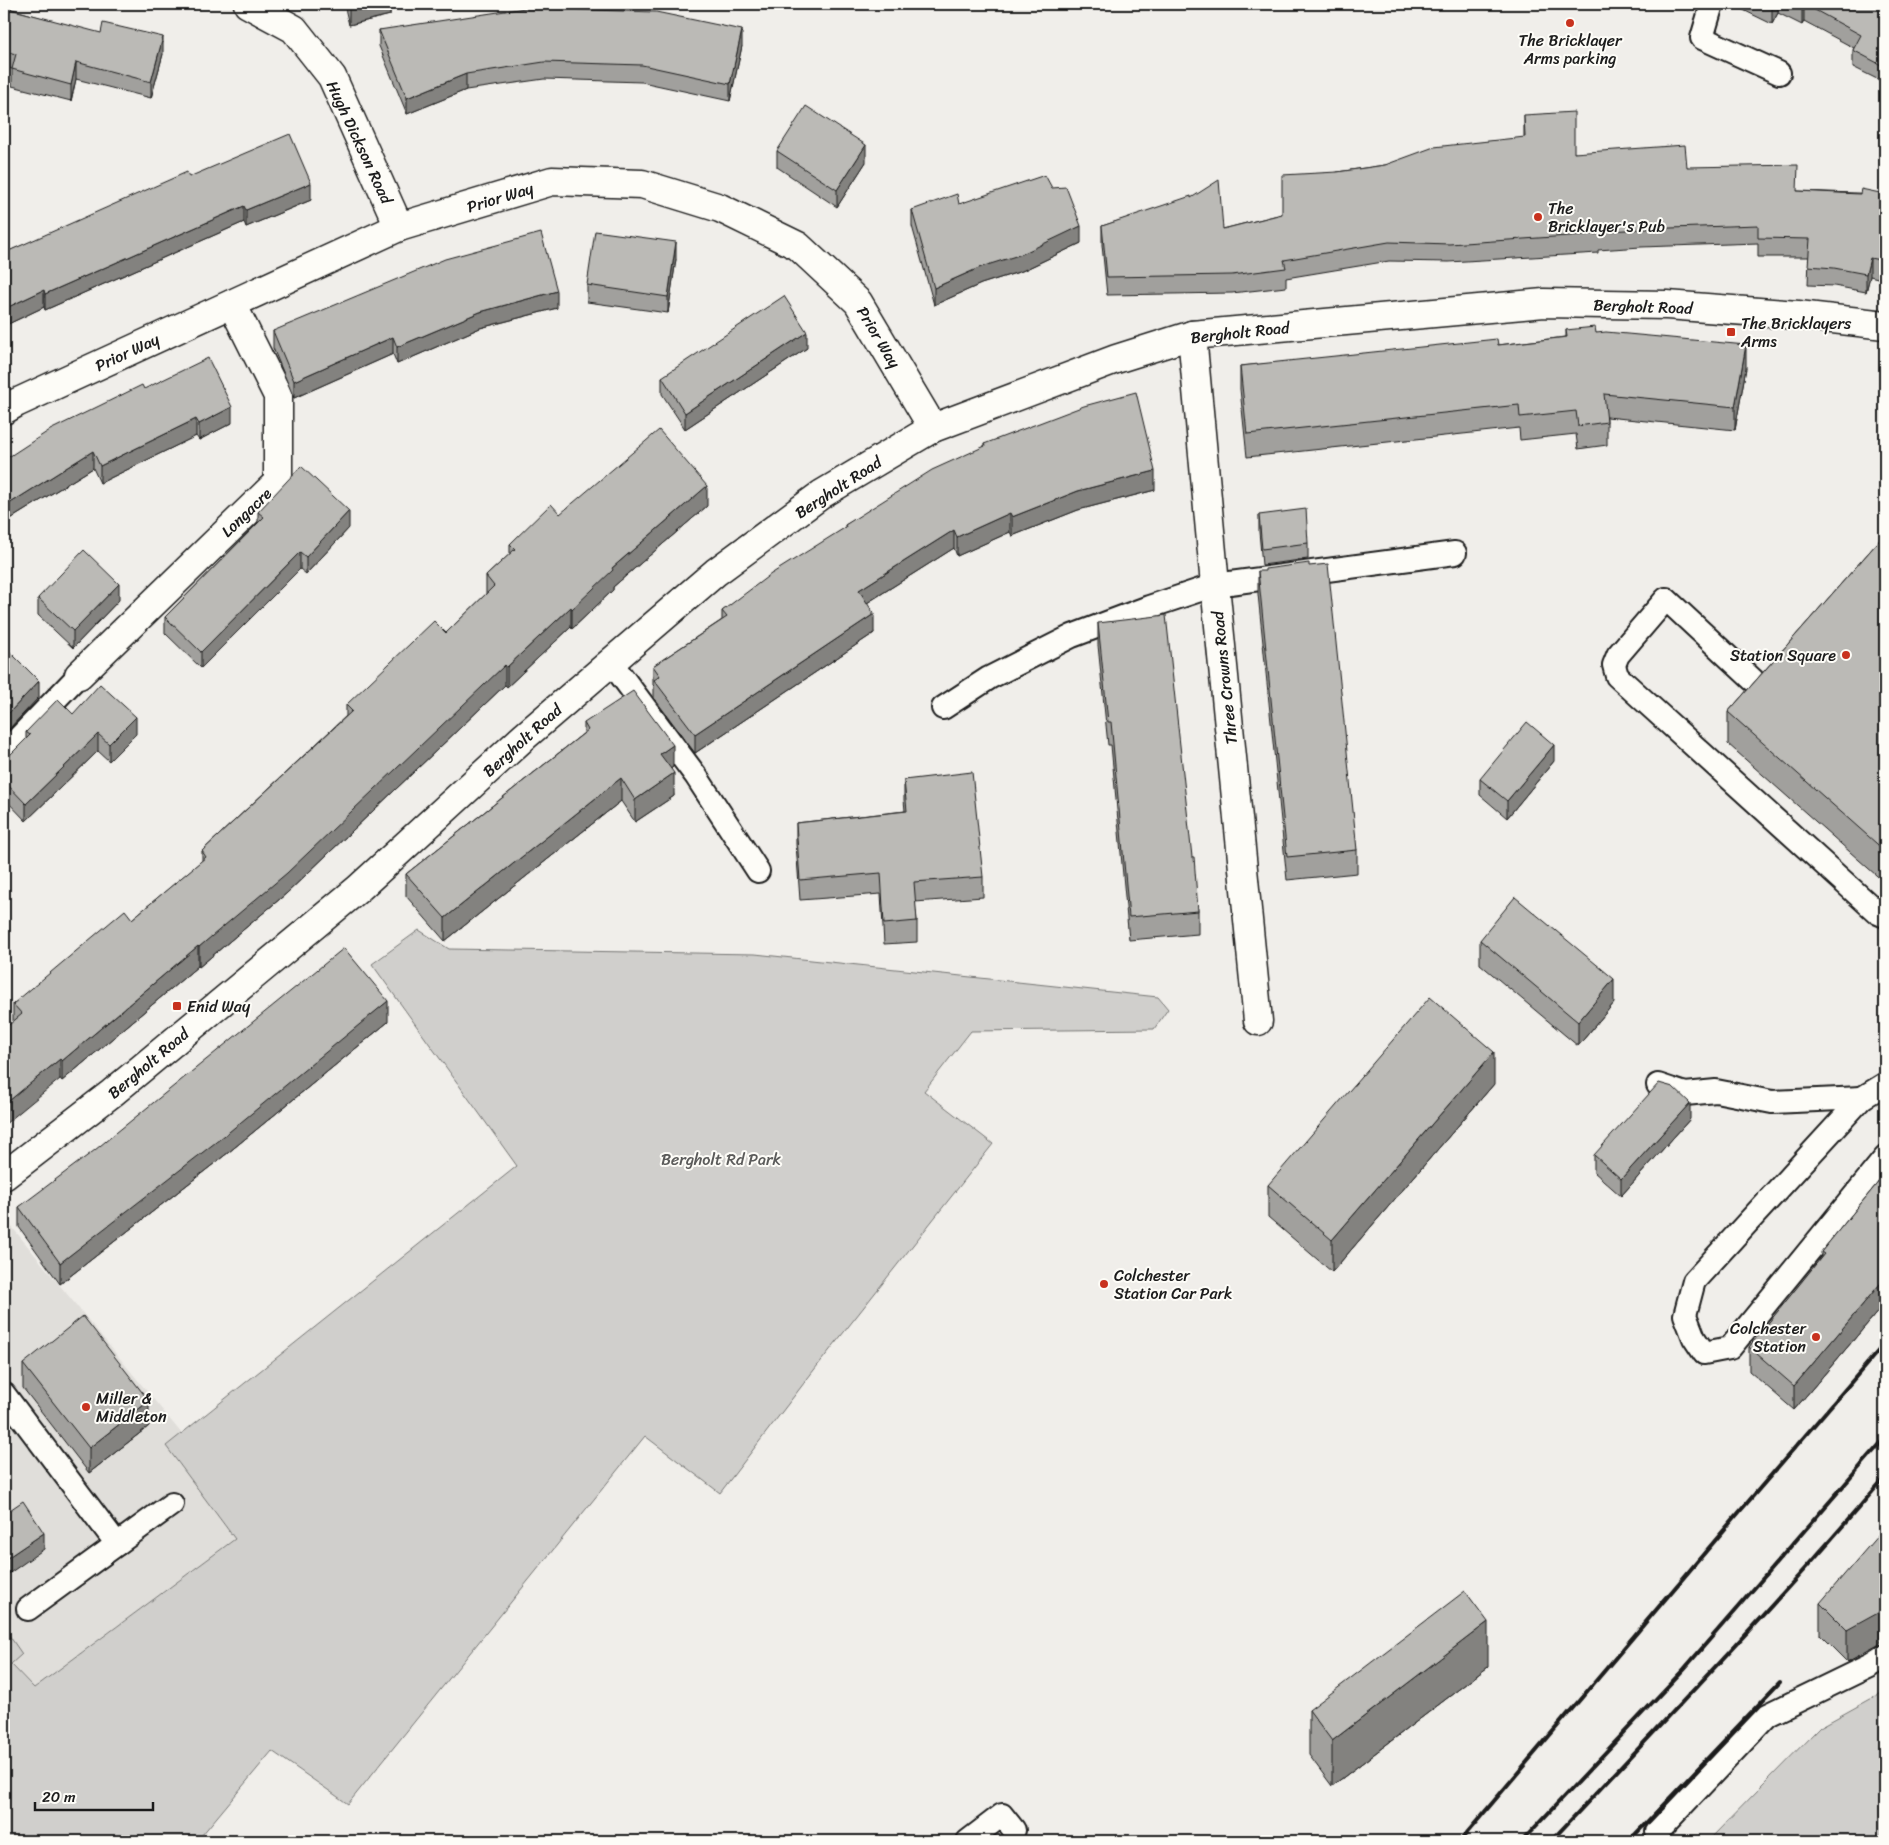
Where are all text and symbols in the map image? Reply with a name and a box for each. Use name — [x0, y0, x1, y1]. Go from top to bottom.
marker: The Bricklayer Arms parking — [1564, 17, 1576, 29]
place label: The Bricklayer Arms parking — [1519, 26, 1623, 73]
street label: Hugh Dickson Road — [318, 76, 402, 210]
street label: Prior Way — [463, 173, 538, 221]
place label: The Bricklayer's Pub — [1548, 194, 1666, 241]
marker: The Bricklayer's Pub — [1532, 211, 1544, 223]
street label: Bergholt Road — [1593, 290, 1695, 323]
street label: Prior Way — [849, 301, 909, 375]
place label: The Bricklayers Arms — [1740, 309, 1852, 356]
street label: Bergholt Road — [1189, 313, 1292, 352]
street label: Prior Way — [90, 325, 165, 380]
marker: The Bricklayers Arms — [1725, 326, 1737, 338]
street label: Bergholt Road — [789, 447, 889, 527]
street label: Longacre — [214, 480, 279, 545]
street label: Three Crowns Road — [1203, 608, 1246, 746]
place label: Station Square — [1730, 641, 1836, 670]
marker: Station Square — [1840, 649, 1852, 661]
street label: Bergholt Road — [476, 695, 570, 784]
place label: Enid Way — [187, 992, 251, 1021]
marker: Enid Way — [171, 1000, 183, 1012]
street label: Bergholt Road — [101, 1019, 197, 1106]
park label: Bergholt Rd Park — [661, 1145, 781, 1174]
place label: Colchester Station Car Park — [1114, 1261, 1232, 1308]
marker: Colchester Station Car Park — [1098, 1278, 1110, 1290]
place label: Colchester Station — [1730, 1314, 1807, 1361]
marker: Colchester Station — [1810, 1331, 1822, 1343]
place label: Miller & Middleton — [96, 1384, 167, 1431]
marker: Miller & Middleton — [80, 1401, 92, 1413]
scale bar — [35, 1780, 152, 1812]
text: 20 m — [42, 1784, 76, 1810]

